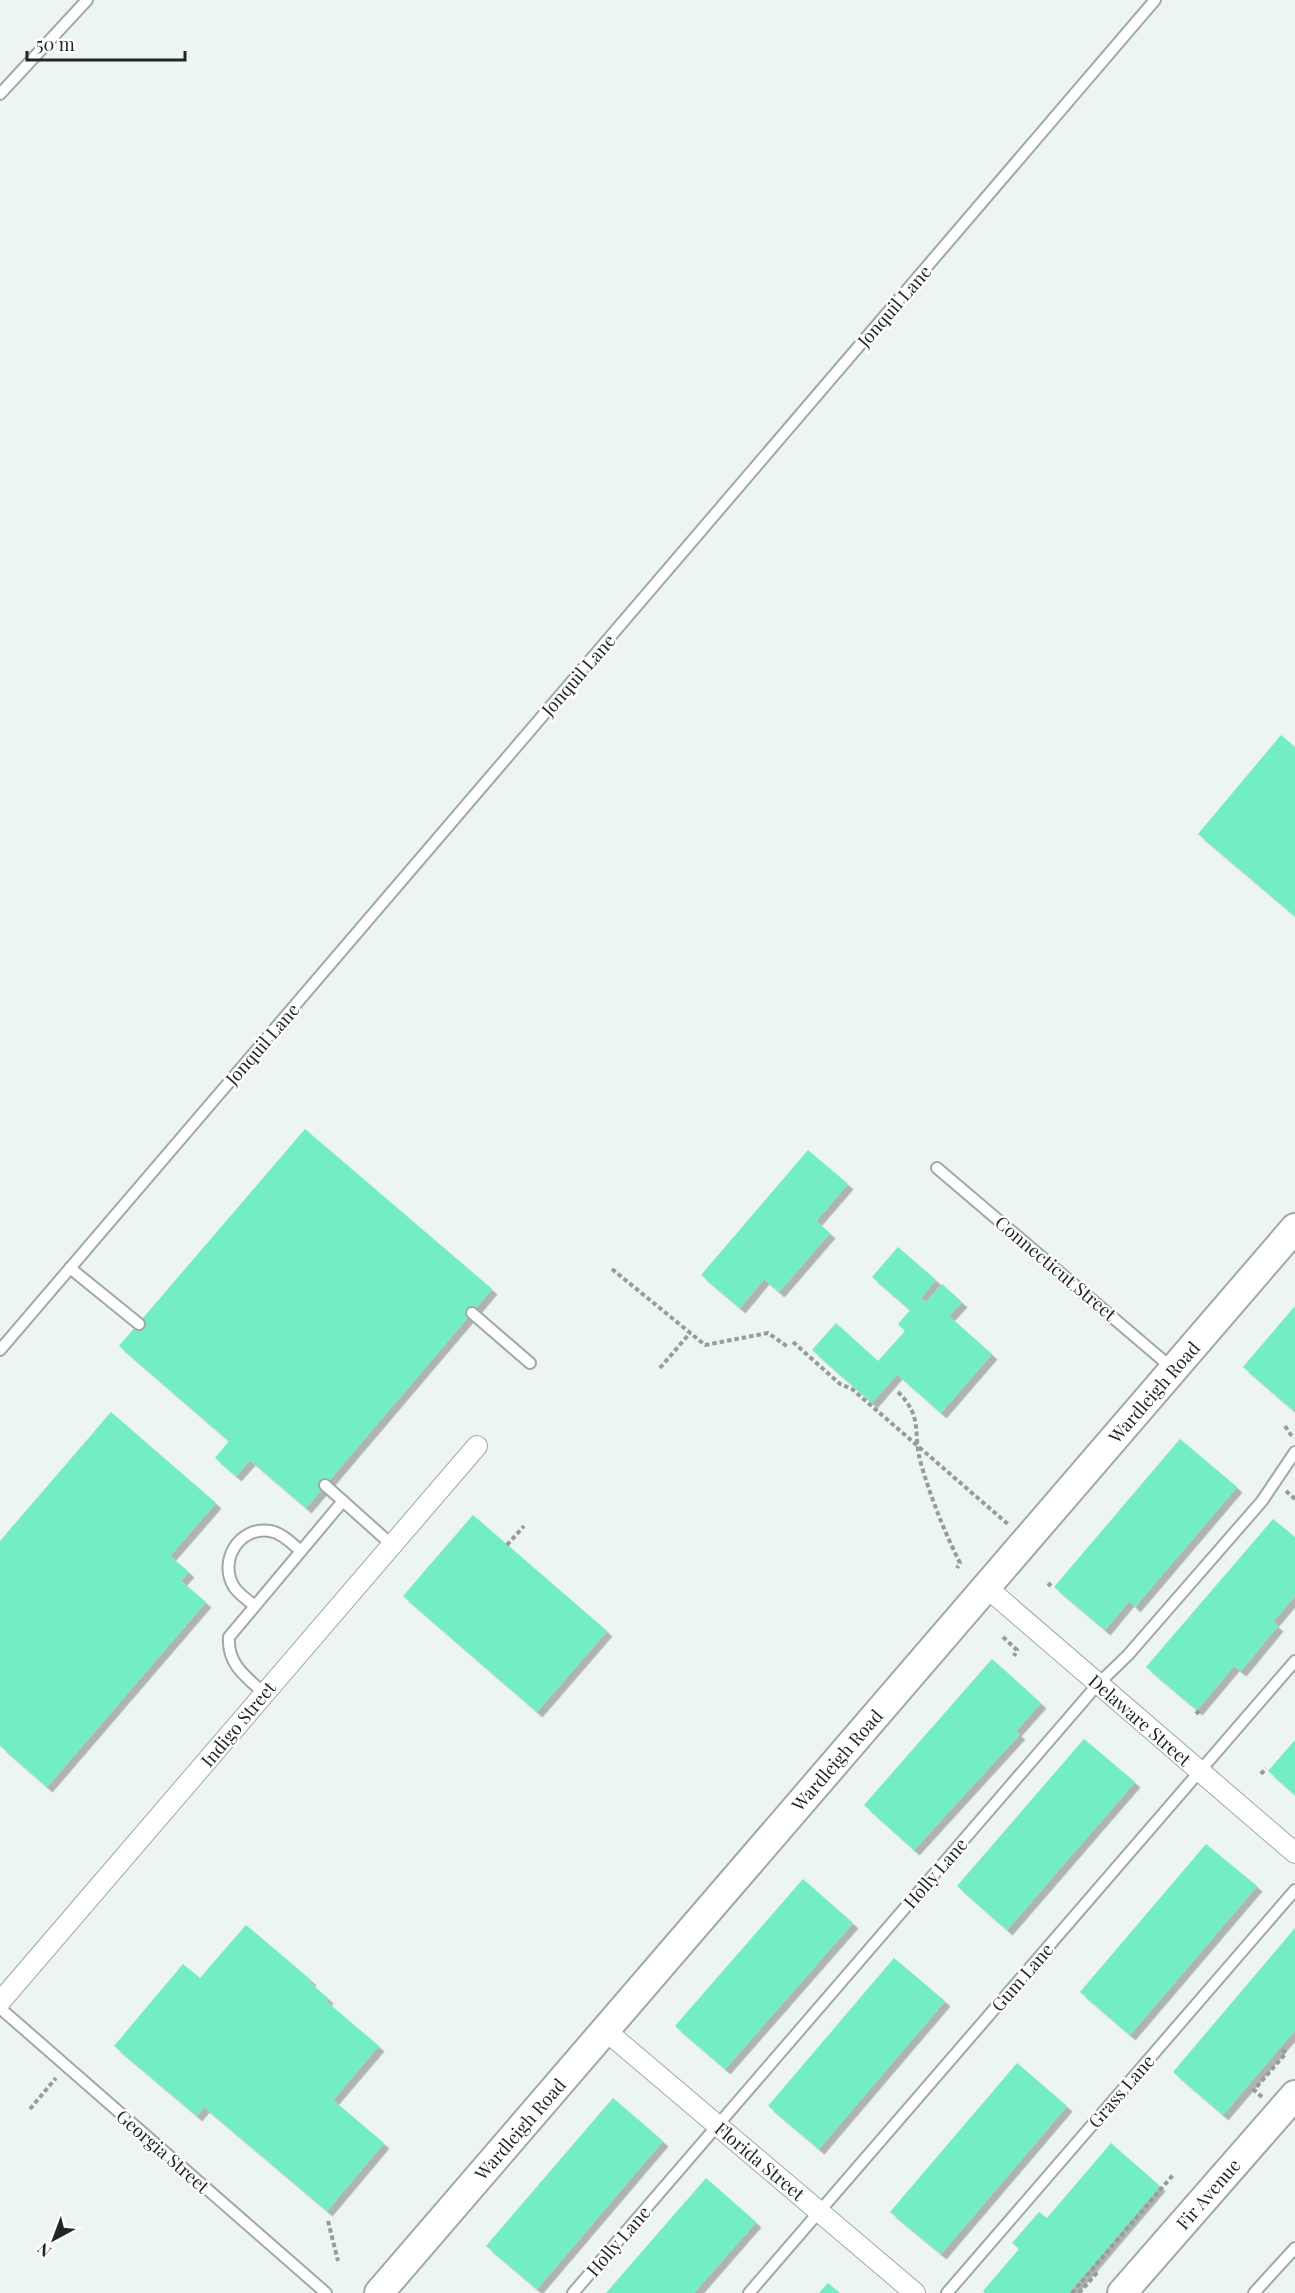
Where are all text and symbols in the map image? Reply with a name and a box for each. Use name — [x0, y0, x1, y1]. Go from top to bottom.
scale bar — [27, 24, 184, 62]
text: 50 m — [36, 32, 75, 56]
street label: Jonquil Lane — [851, 260, 936, 353]
street label: Jonquil Lane — [535, 629, 620, 722]
street label: Jonquil Lane — [219, 998, 304, 1091]
street label: Connecticut Street — [990, 1210, 1122, 1326]
street label: Wardleigh Road — [1103, 1336, 1205, 1449]
street label: Delaware Street — [1084, 1669, 1197, 1772]
street label: Indigo Street — [195, 1676, 281, 1772]
street label: Wardleigh Road — [786, 1704, 888, 1817]
street label: Holly Lane — [898, 1833, 972, 1913]
street label: Gum Lane — [986, 1938, 1058, 2016]
street label: Grass Lane — [1083, 2049, 1159, 2133]
street label: Wardleigh Road — [469, 2073, 571, 2186]
street label: Georgia Street — [111, 2104, 215, 2199]
street label: Florida Street — [710, 2116, 810, 2206]
street label: Fir Avenue — [1171, 2154, 1245, 2234]
street label: Holly Lane — [581, 2201, 655, 2281]
north arrow — [24, 2209, 84, 2269]
text: N — [32, 2239, 55, 2262]

